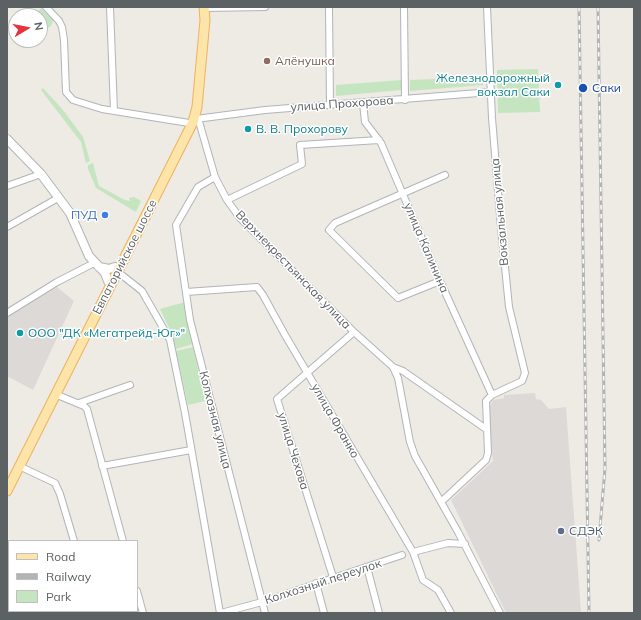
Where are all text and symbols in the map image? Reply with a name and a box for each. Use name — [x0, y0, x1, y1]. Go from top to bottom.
north arrow — [8, 8, 48, 48]
text: N — [31, 21, 46, 31]
place label: Алёнушка — [275, 54, 335, 68]
marker: Алёнушка — [262, 56, 272, 66]
place label: Железнодорожный вокзал Саки — [436, 71, 550, 99]
marker: Железнодорожный вокзал Саки — [553, 80, 563, 90]
place label: Саки — [592, 81, 621, 95]
marker: Саки — [577, 82, 589, 94]
street label: улица Прохорова — [290, 93, 394, 115]
place label: В. В. Прохорову — [256, 122, 348, 136]
marker: В. В. Прохорову — [243, 124, 253, 134]
street label: Вокзальная улица — [488, 158, 512, 266]
street label: Евпаторийское шоссе — [90, 197, 160, 317]
street label: улица Калинина — [401, 201, 451, 295]
place label: ПУД — [71, 208, 97, 222]
street label: Верхнекрестьянская улица — [232, 208, 354, 332]
marker: ПУД — [100, 210, 110, 220]
place label: ООО "ДК «Мегатрейд-Юг»" — [28, 326, 185, 340]
marker: ООО "ДК «Мегатрейд-Юг»" — [15, 328, 25, 338]
street label: Колхозная улица — [196, 370, 234, 470]
street label: улица Франко — [308, 381, 362, 461]
street label: улица Чехова — [274, 410, 312, 492]
place label: СДЭК — [569, 524, 603, 538]
marker: СДЭК — [556, 526, 566, 536]
legend — [8, 540, 138, 612]
text: Road — [46, 549, 75, 564]
street label: Колхозный переулок — [263, 556, 383, 608]
text: Railway — [46, 569, 91, 584]
text: Park — [46, 589, 71, 604]

